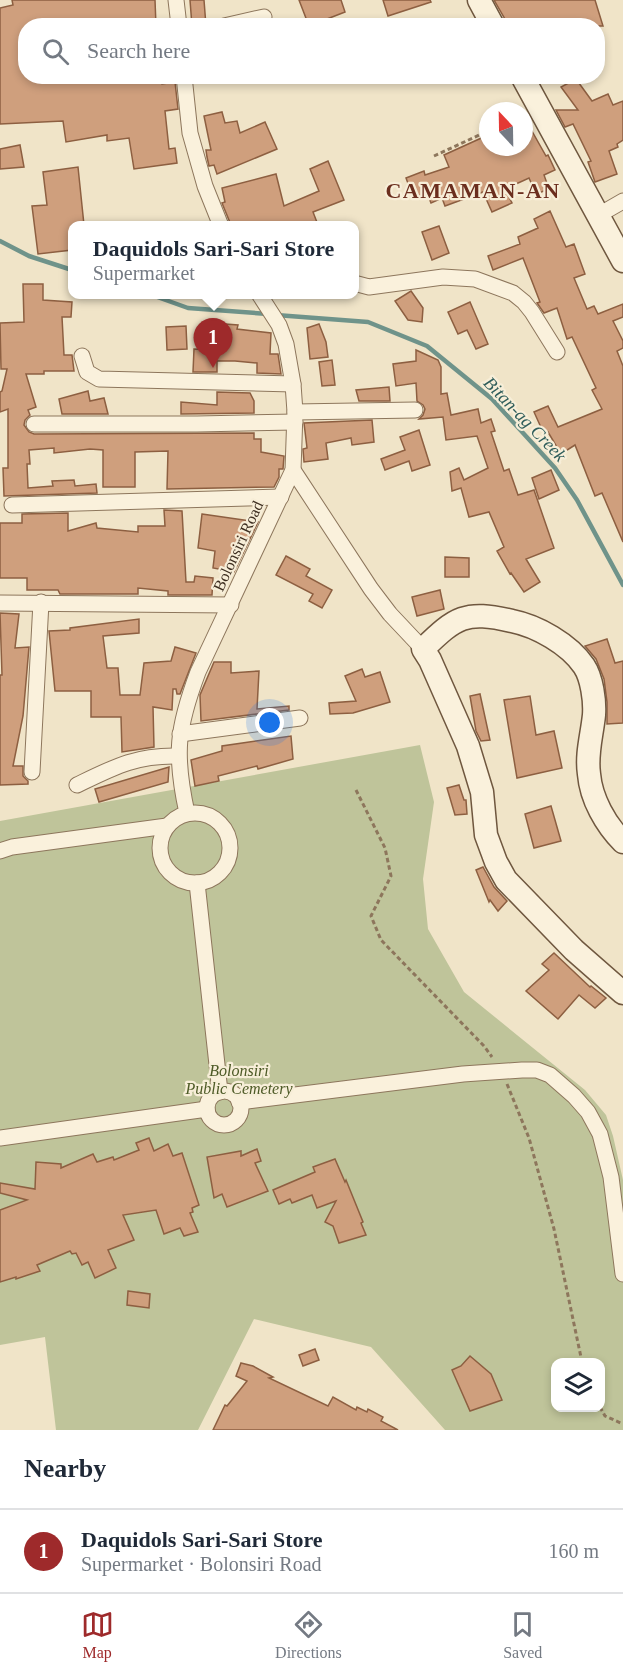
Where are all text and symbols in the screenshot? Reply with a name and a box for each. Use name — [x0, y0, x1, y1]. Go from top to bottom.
search box — [18, 18, 605, 84]
icon: search — [39, 35, 72, 68]
text: Search here — [87, 38, 190, 63]
north arrow — [479, 102, 533, 156]
district label: CAMAMAN-AN — [385, 178, 561, 203]
popup — [68, 221, 359, 299]
text: Daquidols Sari-Sari Store — [93, 236, 334, 261]
text: Supermarket — [93, 262, 195, 284]
pin: 1 — [194, 318, 232, 368]
water label: Bitan-ag Creek — [480, 373, 571, 466]
street label: Bolonsiri Road — [210, 498, 266, 594]
your location — [255, 708, 284, 737]
park label: Bolonsiri Public Cemetery — [184, 1062, 293, 1098]
map controls — [551, 1358, 605, 1412]
button: layers — [551, 1358, 605, 1412]
text: Nearby — [24, 1454, 106, 1483]
text: Daquidols Sari-Sari Store — [81, 1527, 323, 1552]
text: 1 — [39, 1540, 49, 1562]
text: 160 m — [548, 1540, 599, 1562]
text: Supermarket · Bolonsiri Road — [81, 1553, 322, 1575]
tab: Map — [81, 1608, 114, 1662]
tab: Directions — [275, 1608, 342, 1662]
tab: Saved — [503, 1608, 542, 1662]

